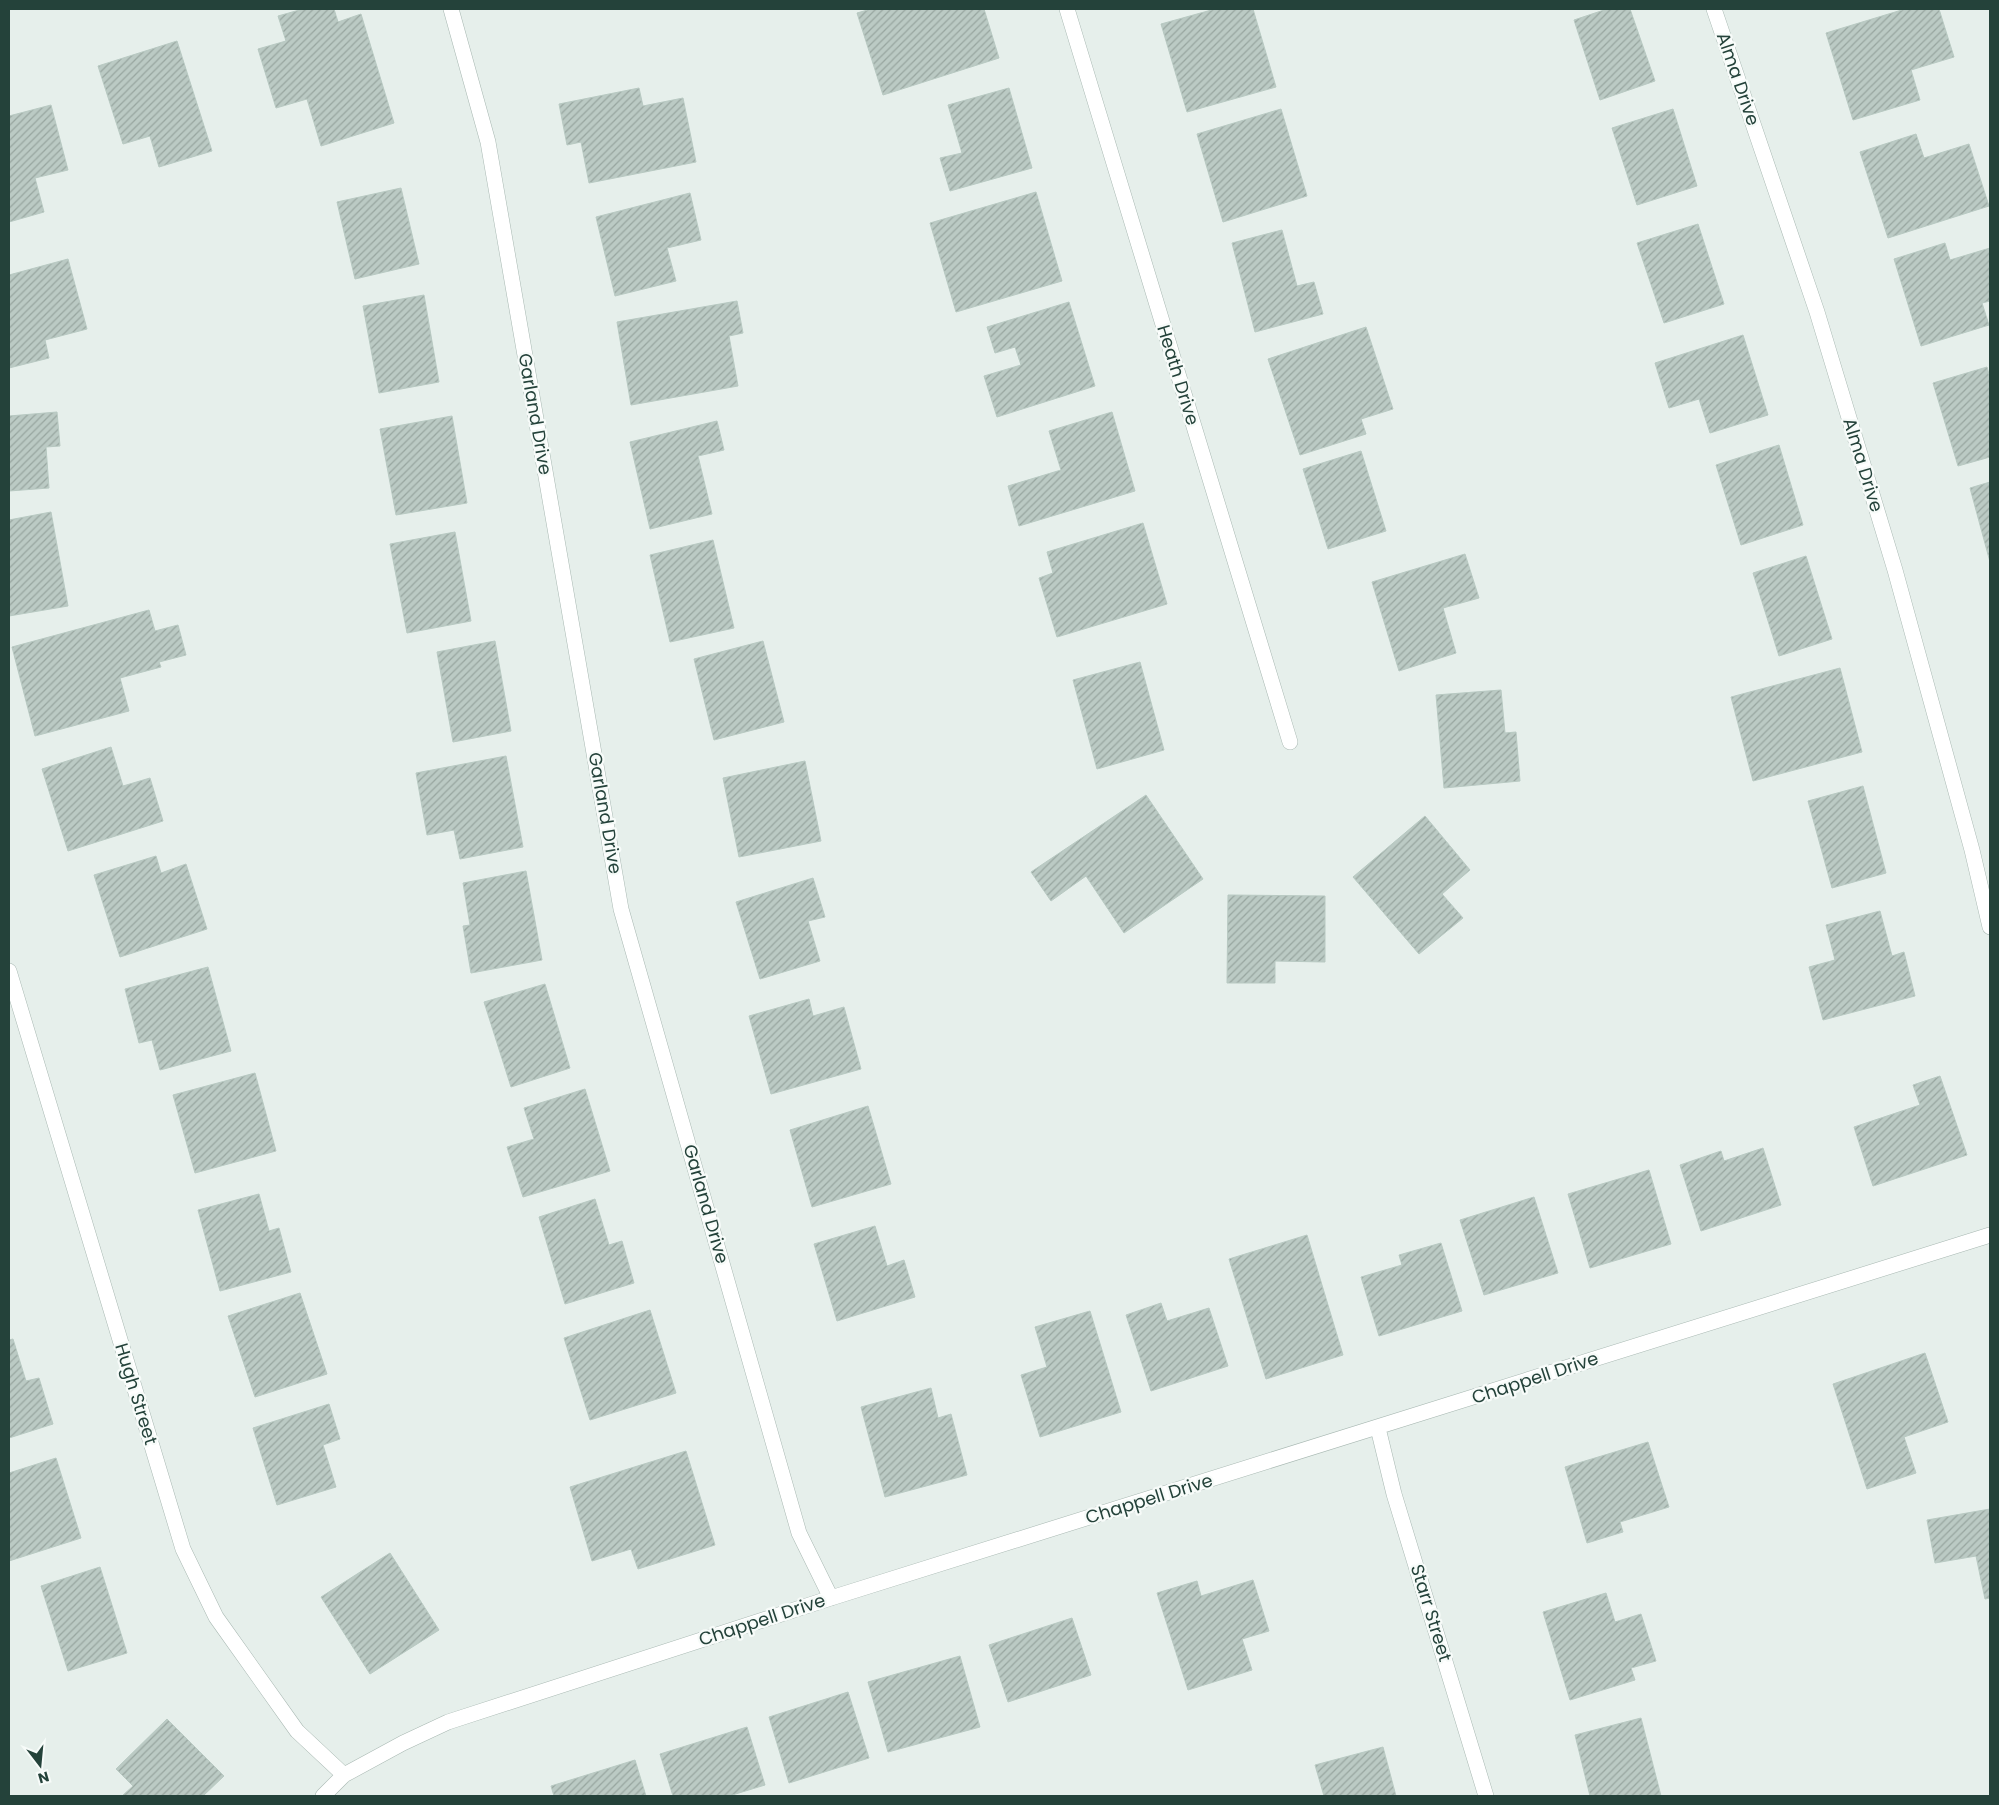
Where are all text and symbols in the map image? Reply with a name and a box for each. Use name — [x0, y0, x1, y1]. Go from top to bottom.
street label: Alma Drive — [1711, 29, 1766, 129]
street label: Heath Drive — [1151, 322, 1206, 428]
street label: Garland Drive — [512, 351, 558, 477]
street label: Alma Drive — [1837, 415, 1890, 515]
street label: Garland Drive — [582, 750, 628, 876]
street label: Garland Drive — [677, 1141, 735, 1266]
street label: Hugh Street — [109, 1340, 164, 1448]
street label: Chappell Drive — [1468, 1345, 1601, 1410]
street label: Chappell Drive — [1082, 1467, 1216, 1530]
street label: Starr Street — [1405, 1561, 1458, 1664]
street label: Chappell Drive — [695, 1587, 828, 1652]
north arrow — [15, 1740, 65, 1790]
text: N — [36, 1766, 51, 1789]

